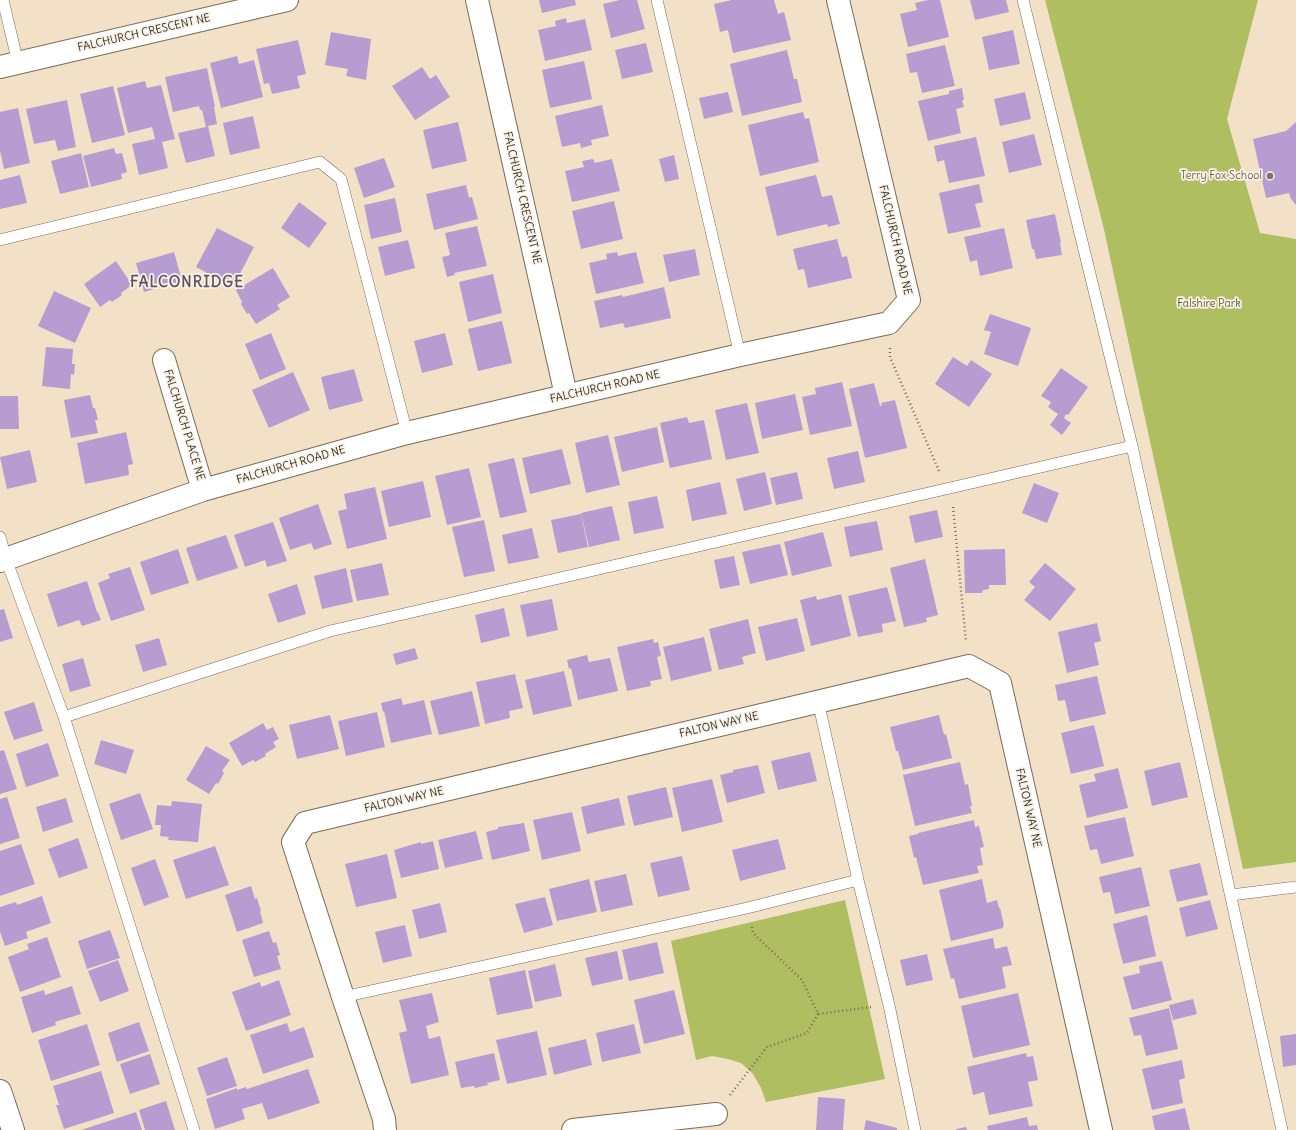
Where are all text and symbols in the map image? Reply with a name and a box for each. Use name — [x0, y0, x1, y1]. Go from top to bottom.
street label: FALCHURCH CRESCENT NE — [76, 11, 212, 55]
street label: FALCHURCH CRESCENT NE — [500, 130, 544, 266]
place label: Terry Fox School — [1181, 169, 1262, 183]
marker: Terry Fox School — [1265, 171, 1275, 181]
street label: FALCHURCH ROAD NE — [876, 184, 914, 296]
district label: FALCONRIDGE — [130, 274, 244, 292]
park label: Falshire Park — [1177, 297, 1241, 311]
street label: FALCHURCH PLACE NE — [161, 368, 207, 482]
street label: FALCHURCH ROAD NE — [549, 368, 661, 406]
street label: FALCHURCH ROAD NE — [235, 443, 347, 487]
street label: FALTON WAY NE — [678, 709, 760, 741]
street label: FALTON WAY NE — [1012, 767, 1044, 849]
street label: FALTON WAY NE — [363, 784, 445, 816]

